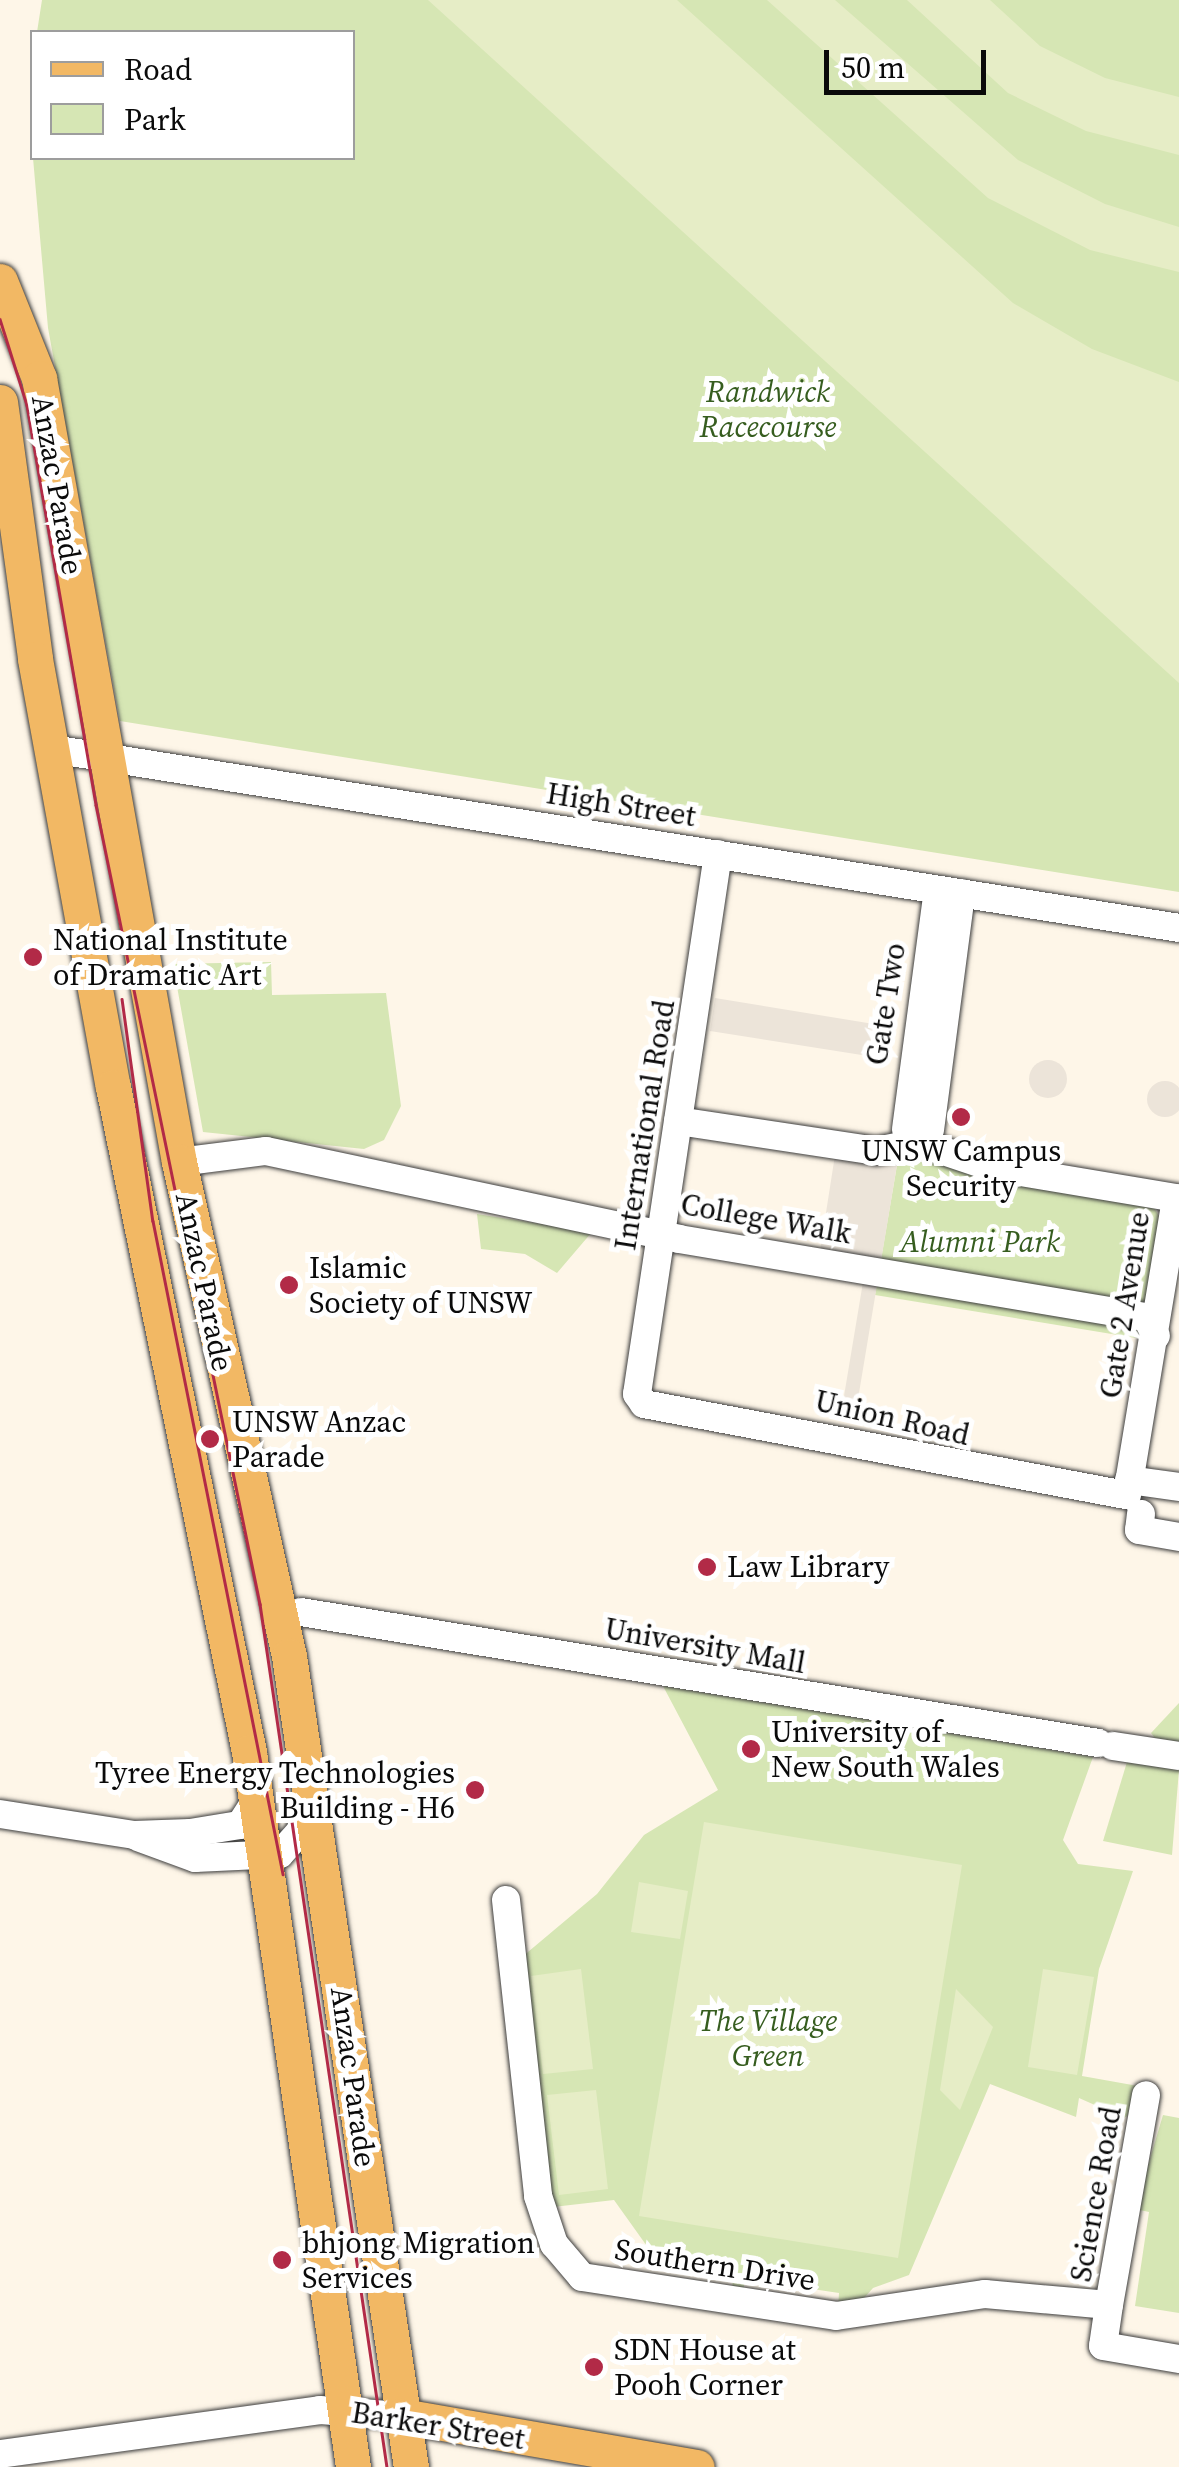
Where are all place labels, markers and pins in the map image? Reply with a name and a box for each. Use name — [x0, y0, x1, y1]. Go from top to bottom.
place label: National Institute of Dramatic Art — [53, 922, 288, 992]
marker: National Institute of Dramatic Art — [22, 946, 44, 968]
marker: UNSW Campus Security — [950, 1106, 972, 1128]
place label: UNSW Campus Security — [860, 1133, 1062, 1204]
place label: Islamic Society of UNSW — [309, 1250, 532, 1320]
marker: Islamic Society of UNSW — [278, 1274, 300, 1296]
place label: UNSW Anzac Parade — [232, 1404, 407, 1474]
marker: UNSW Anzac Parade — [197, 1426, 223, 1452]
place label: Law Library — [727, 1549, 889, 1585]
marker: Law Library — [696, 1556, 718, 1578]
place label: University of New South Wales — [771, 1714, 1001, 1784]
marker: University of New South Wales — [740, 1738, 762, 1760]
place label: Tyree Energy Technologies Building - H6 — [94, 1755, 455, 1826]
marker: Tyree Energy Technologies Building - H6 — [464, 1779, 486, 1801]
place label: bhjong Migration Services — [302, 2225, 535, 2296]
marker: bhjong Migration Services — [271, 2249, 293, 2271]
place label: SDN House at Pooh Corner — [614, 2332, 796, 2402]
marker: SDN House at Pooh Corner — [583, 2356, 605, 2378]

